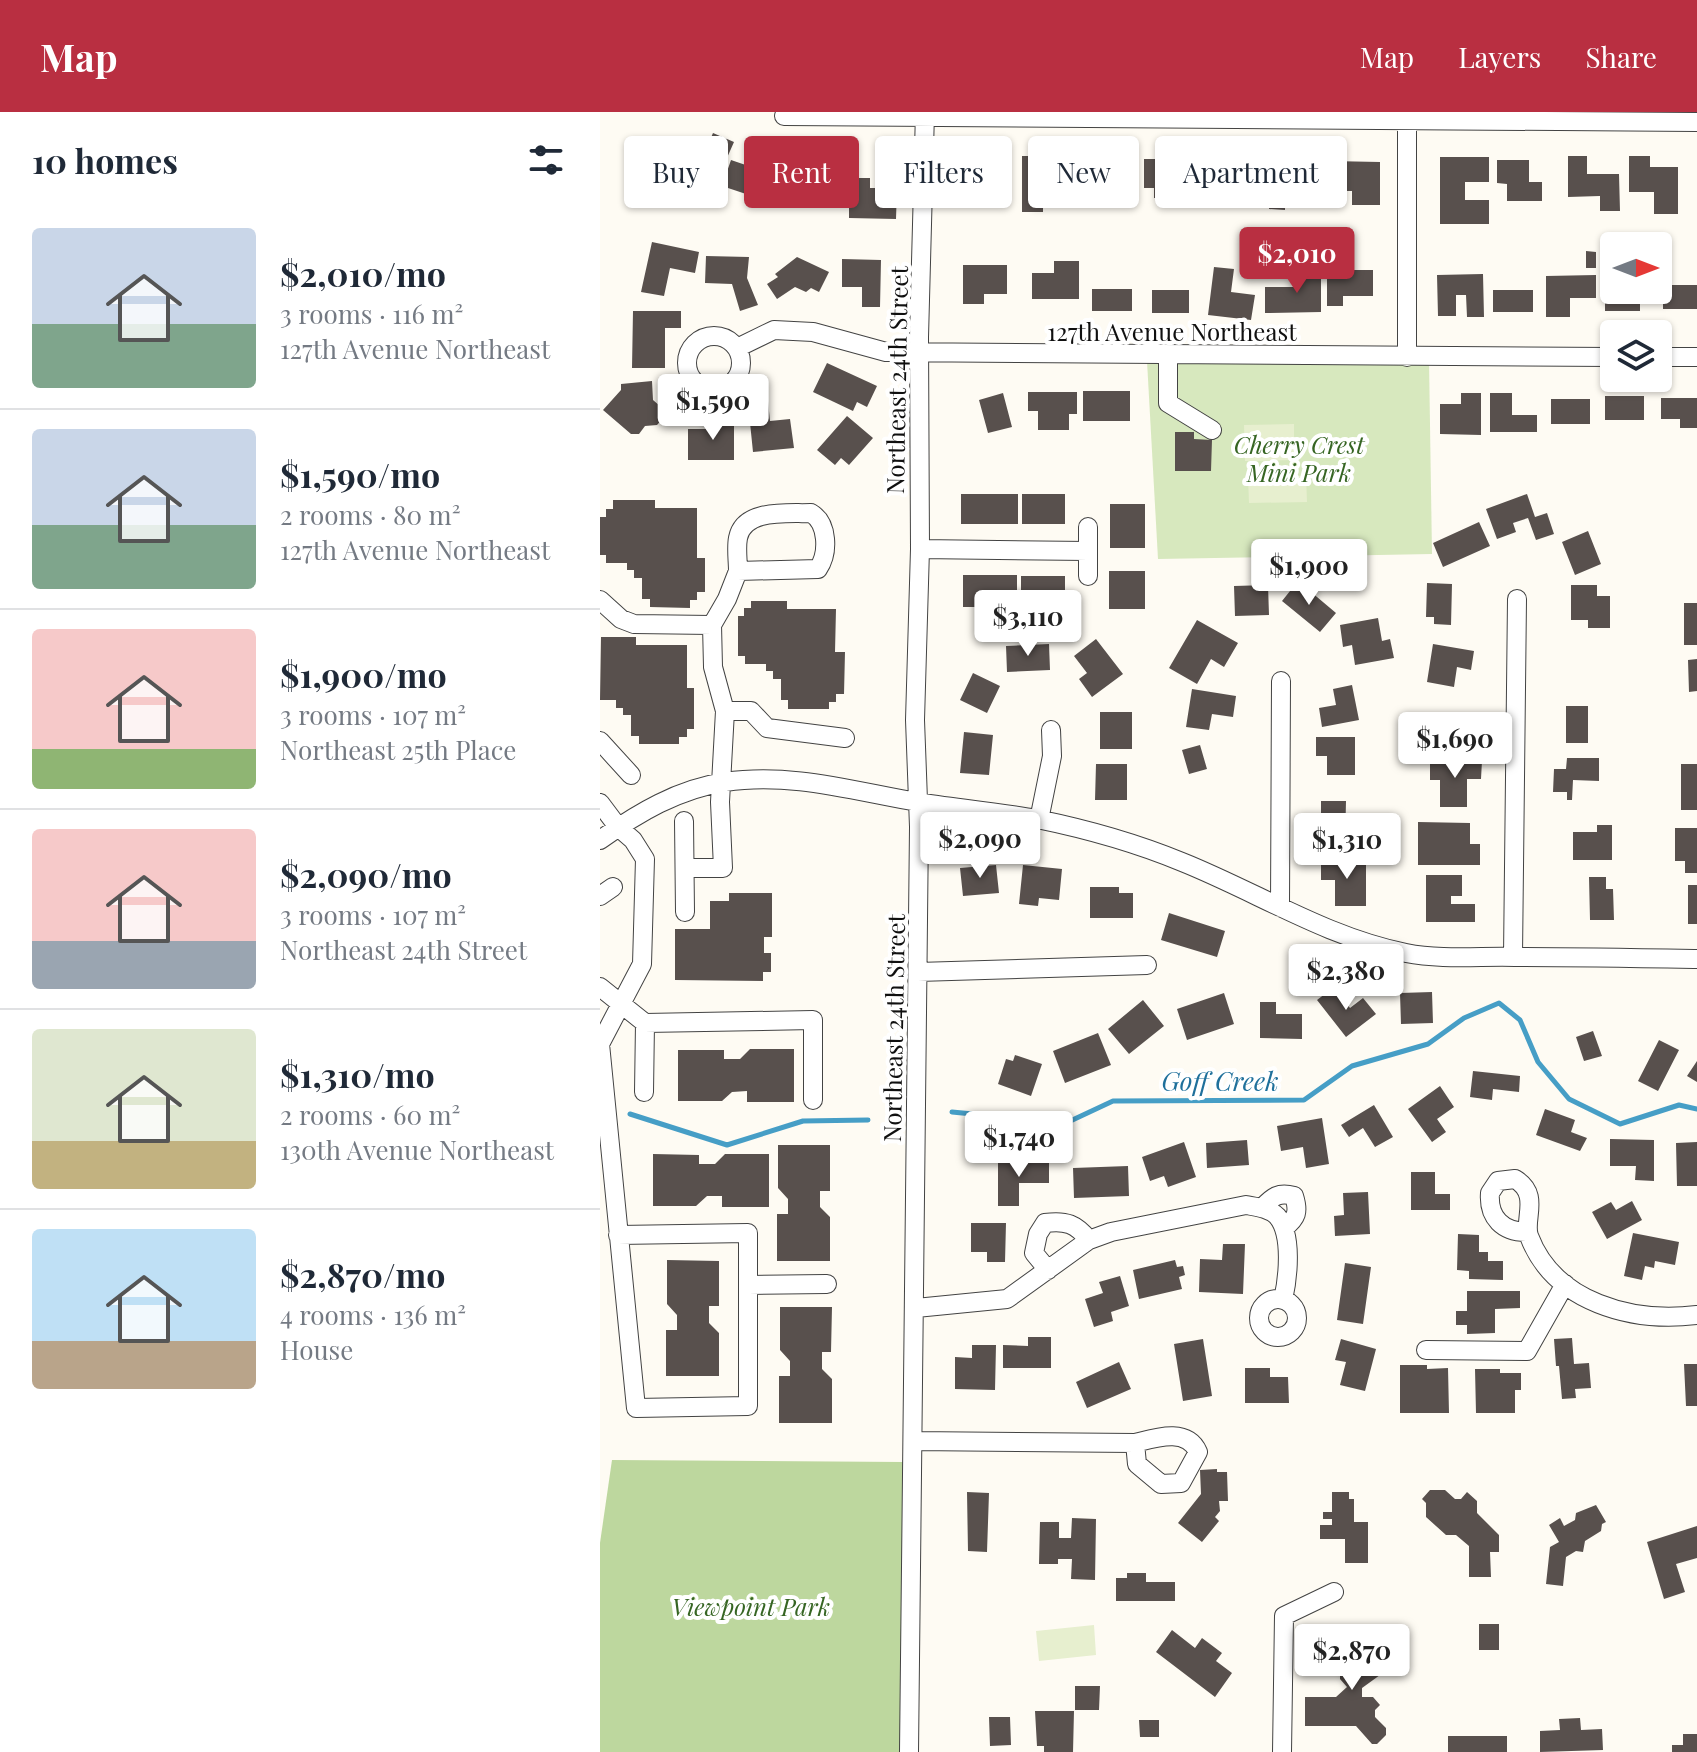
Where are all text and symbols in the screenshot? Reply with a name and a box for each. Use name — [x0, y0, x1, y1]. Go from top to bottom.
text: Map — [40, 31, 117, 82]
text: Map — [1360, 38, 1414, 75]
text: Layers — [1458, 38, 1541, 75]
text: Share — [1585, 38, 1657, 75]
chip: Buy — [624, 136, 728, 208]
chip: Rent — [744, 136, 859, 208]
chip: Filters — [875, 136, 1012, 208]
chip: New — [1028, 136, 1139, 208]
chip: Apartment — [1155, 136, 1347, 208]
text: 10 homes — [32, 137, 178, 183]
icon: filters — [524, 138, 568, 182]
pin: $2,010 — [1232, 227, 1362, 295]
north arrow — [1600, 232, 1672, 304]
map controls — [1600, 232, 1672, 392]
text: $2,010 — [1257, 235, 1337, 270]
text: $2,010/mo — [280, 250, 446, 296]
icon: home — [96, 260, 192, 356]
street label: Northeast 24th Street — [878, 265, 914, 494]
text: 3 rooms · 116 m² — [280, 296, 463, 331]
street label: 127th Avenue Northeast — [1047, 315, 1297, 347]
button: layers — [1600, 320, 1672, 392]
text: 127th Avenue Northeast — [280, 331, 550, 366]
pin: $1,590 — [648, 374, 778, 442]
text: $1,590 — [676, 382, 750, 417]
park label: Cherry Crest Mini Park — [1234, 428, 1365, 488]
text: $1,590/mo — [280, 451, 440, 497]
icon: home — [96, 461, 192, 557]
text: 2 rooms · 80 m² — [280, 497, 460, 532]
text: 127th Avenue Northeast — [280, 532, 550, 567]
pin: $1,900 — [1244, 539, 1374, 607]
text: $1,900 — [1269, 547, 1349, 582]
pin: $3,110 — [963, 590, 1093, 658]
text: $3,110 — [992, 598, 1064, 633]
text: $1,900/mo — [280, 651, 447, 697]
icon: home — [96, 661, 192, 757]
text: 3 rooms · 107 m² — [280, 697, 466, 732]
pin: $1,690 — [1390, 712, 1520, 780]
text: $1,690 — [1416, 720, 1494, 755]
text: Northeast 25th Place — [280, 732, 517, 767]
pin: $2,090 — [915, 812, 1045, 880]
pin: $1,310 — [1282, 813, 1412, 881]
text: $2,090 — [938, 820, 1022, 855]
text: $1,310 — [1312, 821, 1382, 856]
text: $2,090/mo — [280, 851, 452, 897]
icon: home — [96, 861, 192, 957]
text: 3 rooms · 107 m² — [280, 897, 466, 932]
street label: Northeast 24th Street — [875, 913, 911, 1142]
text: Northeast 24th Street — [280, 932, 527, 967]
pin: $2,380 — [1281, 944, 1411, 1012]
text: $2,380 — [1307, 952, 1385, 987]
text: $1,310/mo — [280, 1051, 435, 1097]
icon: home — [96, 1061, 192, 1157]
water label: Goff Creek — [1161, 1063, 1279, 1098]
text: 2 rooms · 60 m² — [280, 1097, 460, 1132]
pin: $1,740 — [954, 1111, 1084, 1179]
text: $1,740 — [983, 1119, 1055, 1154]
text: 130th Avenue Northeast — [280, 1132, 554, 1167]
text: $2,870/mo — [280, 1251, 445, 1297]
icon: home — [96, 1261, 192, 1357]
text: 4 rooms · 136 m² — [280, 1297, 466, 1332]
text: House — [280, 1332, 353, 1367]
park label: Viewpoint Park — [672, 1590, 830, 1622]
pin: $2,870 — [1287, 1624, 1417, 1692]
text: $2,870 — [1313, 1632, 1391, 1667]

